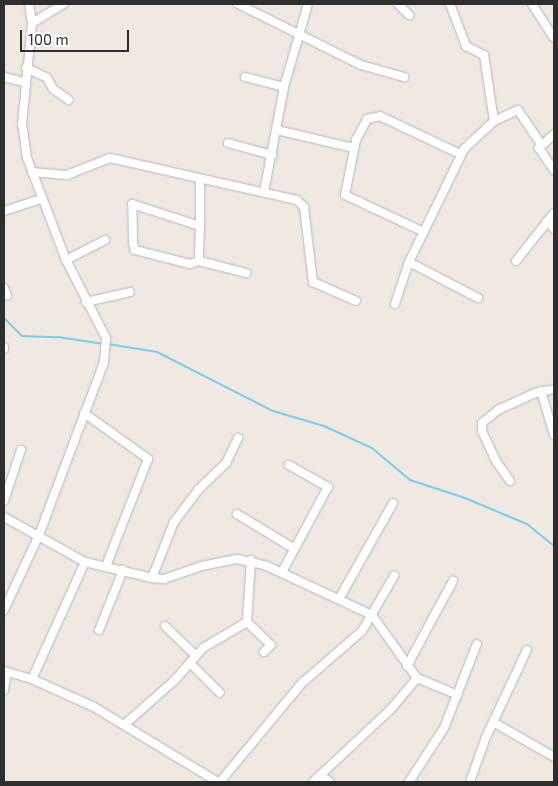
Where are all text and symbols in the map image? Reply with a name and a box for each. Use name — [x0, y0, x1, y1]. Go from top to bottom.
scale bar — [22, 20, 131, 52]
text: 100 m — [28, 30, 69, 48]

